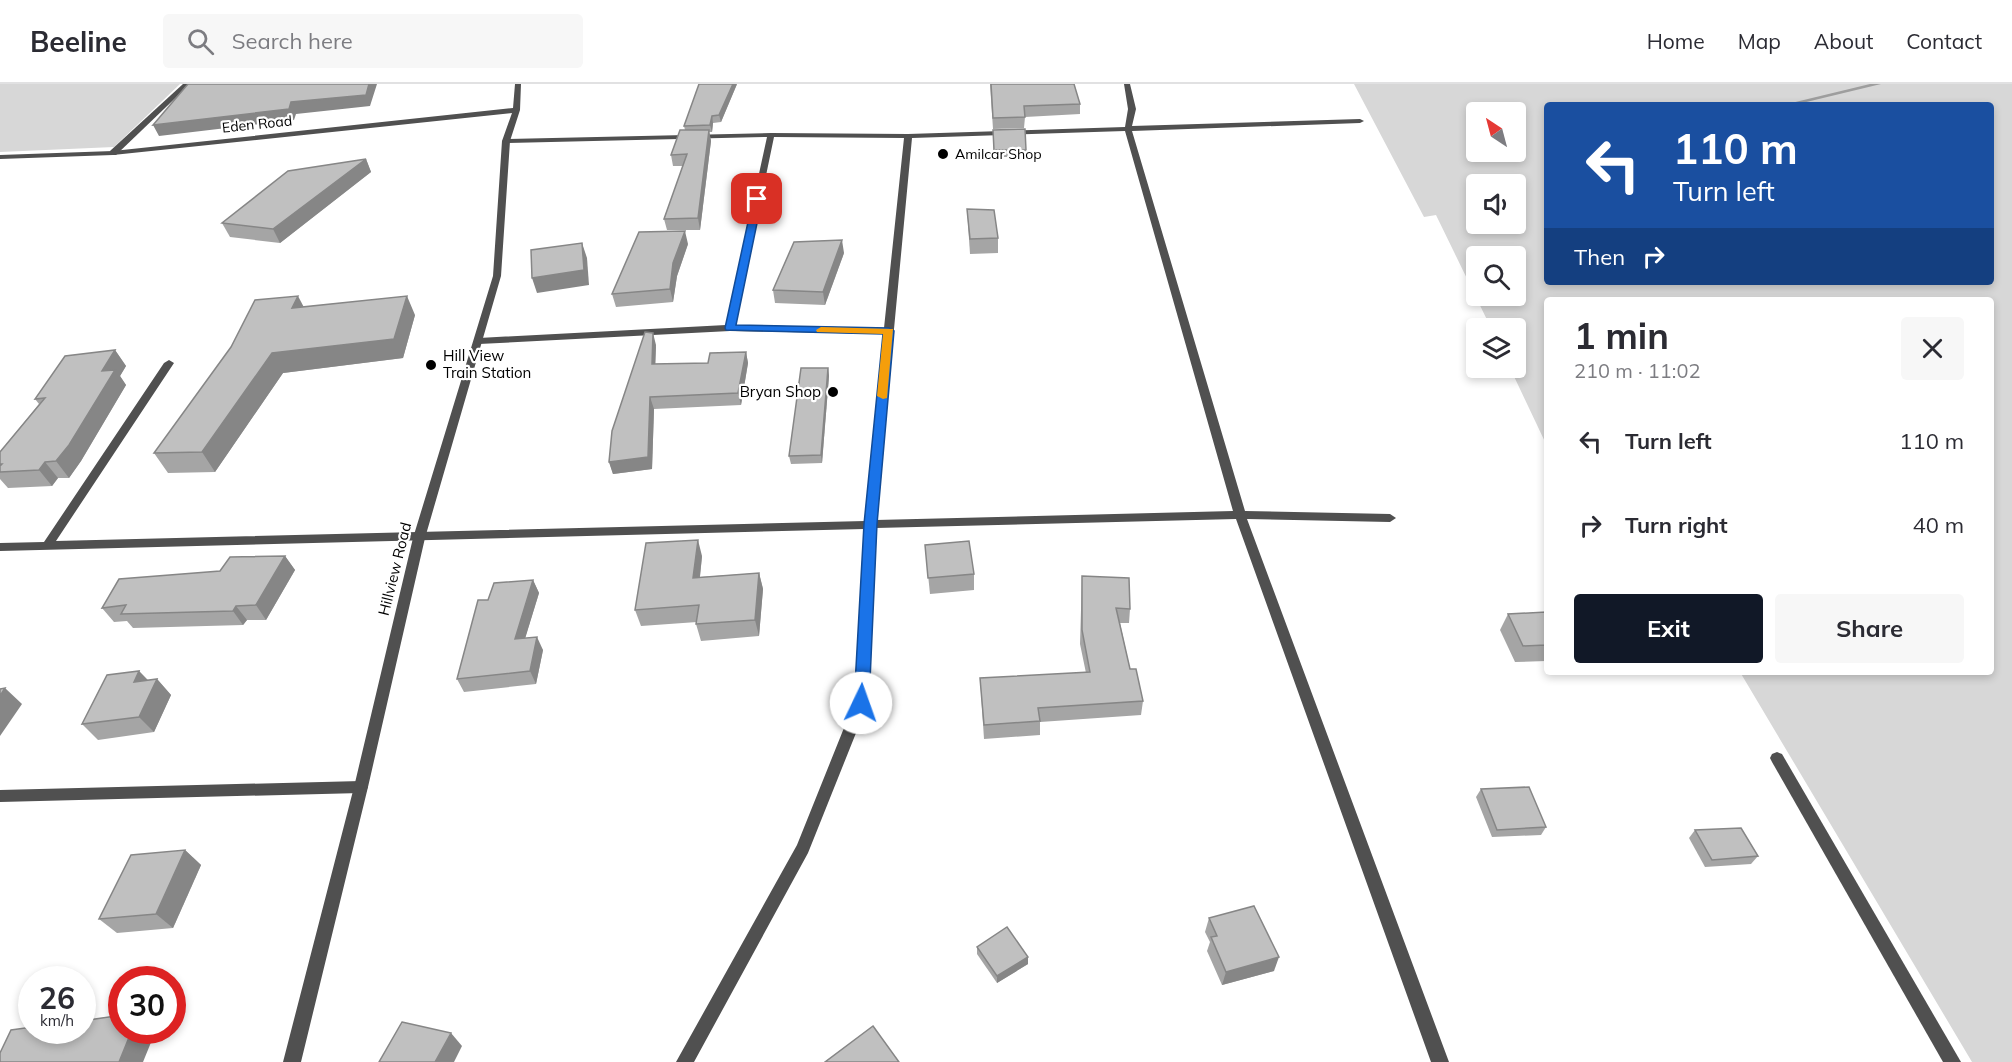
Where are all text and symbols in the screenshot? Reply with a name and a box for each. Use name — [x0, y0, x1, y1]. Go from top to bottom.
search box — [163, 14, 583, 68]
text: Beeline — [30, 24, 127, 59]
icon: search — [184, 25, 217, 58]
text: Search here — [232, 27, 353, 55]
text: Home — [1647, 28, 1705, 54]
text: Map — [1738, 28, 1781, 54]
text: About — [1814, 28, 1873, 54]
text: Contact — [1906, 28, 1982, 54]
north arrow — [1466, 102, 1526, 162]
map controls — [1466, 102, 1526, 378]
street label: Eden Road — [221, 111, 293, 137]
text: 110 m — [1673, 122, 1798, 175]
icon: left — [1574, 126, 1652, 204]
place label: Amilcar Shop — [955, 145, 1042, 163]
marker: Amilcar Shop — [936, 147, 950, 161]
pin — [731, 173, 782, 224]
button: sound — [1466, 174, 1526, 234]
text: Turn left — [1673, 174, 1775, 208]
icon: arrive — [740, 182, 773, 215]
icon: right — [1637, 240, 1670, 273]
text: Then — [1574, 243, 1625, 271]
button: search — [1466, 246, 1526, 306]
text: 1 min — [1574, 313, 1669, 358]
button: close — [1901, 317, 1964, 380]
button: layers — [1466, 318, 1526, 378]
place label: Hill View Train Station — [443, 346, 531, 382]
marker: Hill View Train Station — [424, 358, 438, 372]
text: 210 m · 11:02 — [1574, 358, 1700, 383]
place label: Bryan Shop — [740, 382, 821, 401]
marker: Bryan Shop — [826, 385, 840, 399]
icon: left — [1574, 425, 1607, 458]
text: Turn left — [1625, 427, 1712, 455]
text: 110 m — [1899, 427, 1964, 455]
icon: right — [1574, 509, 1607, 542]
text: Turn right — [1625, 511, 1728, 539]
text: 40 m — [1913, 511, 1964, 539]
street label: Hillview Road — [374, 520, 415, 618]
button: Exit — [1574, 594, 1763, 663]
button: Share — [1775, 594, 1964, 663]
position arrow — [829, 671, 893, 735]
speed limit sign: 30 — [108, 966, 186, 1044]
text: 26 — [39, 979, 75, 1017]
text: km/h — [40, 1011, 74, 1030]

